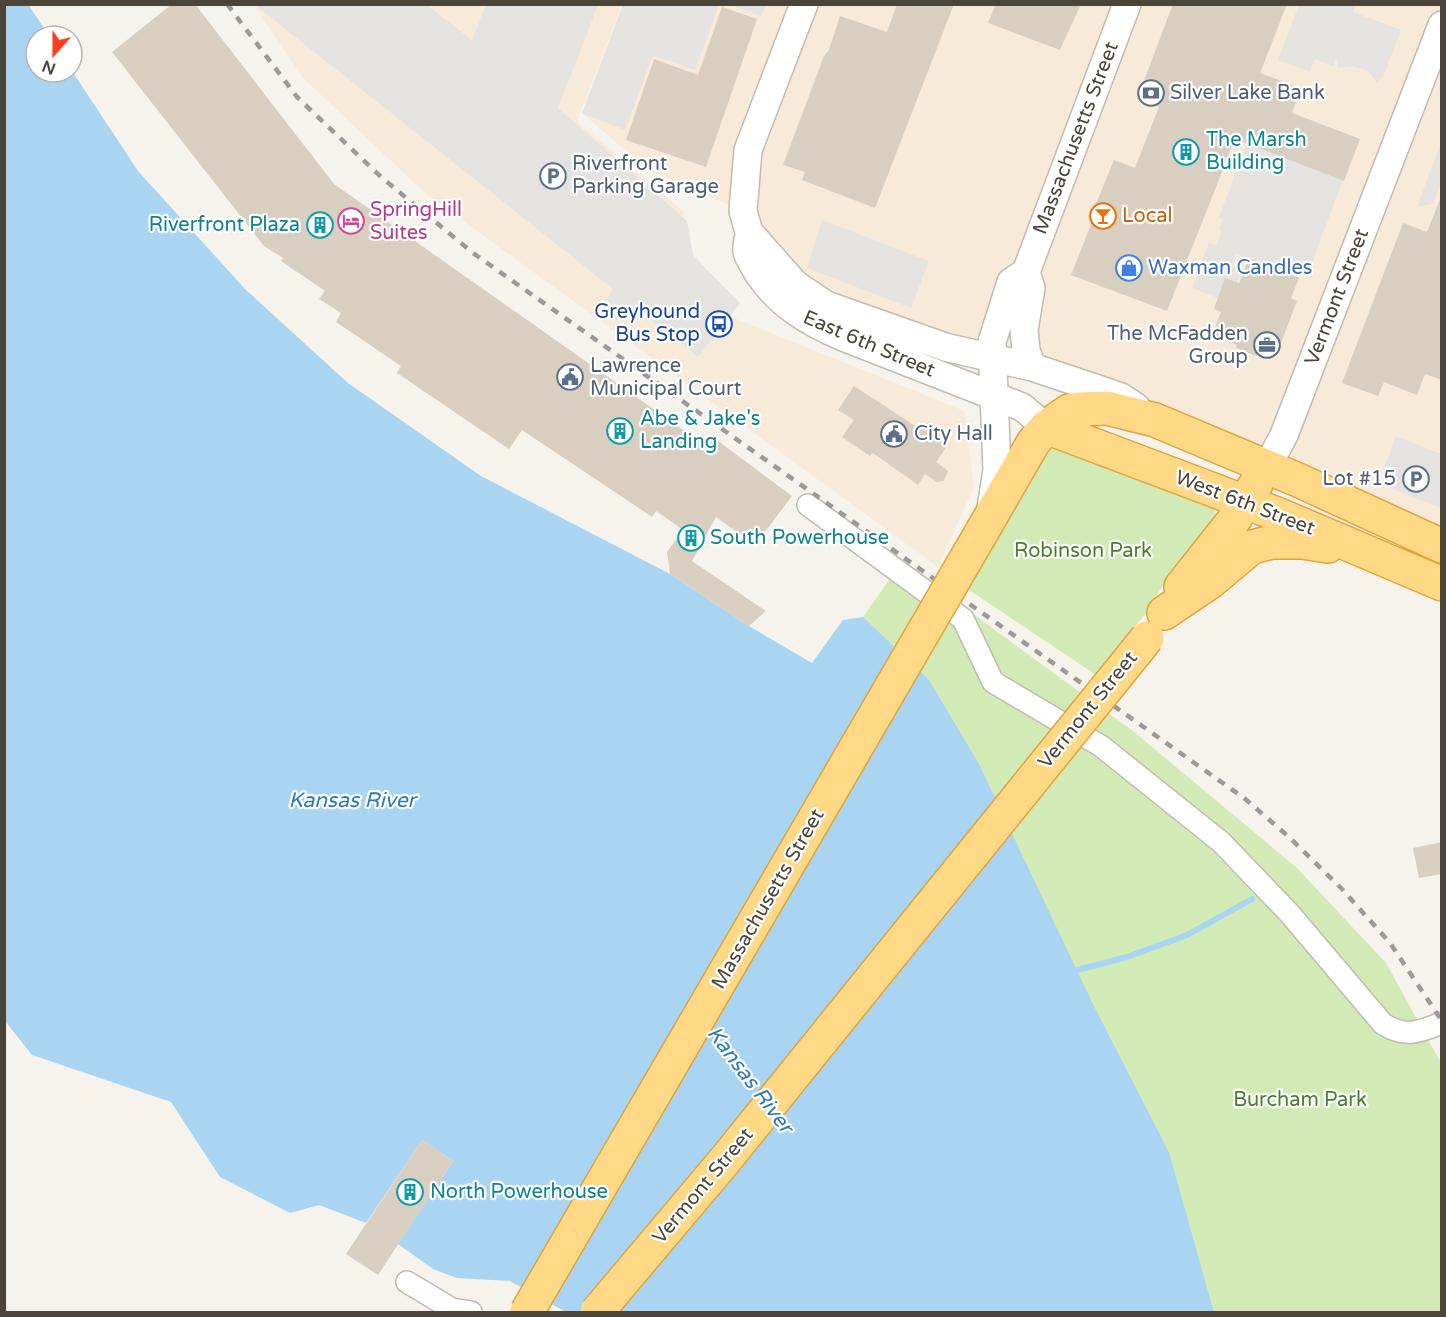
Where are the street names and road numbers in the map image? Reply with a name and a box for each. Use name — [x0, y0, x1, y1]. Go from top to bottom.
street label: Massachusetts Street — [1028, 38, 1124, 238]
street label: Vermont Street — [1300, 225, 1374, 369]
street label: East 6th Street — [799, 305, 939, 383]
street label: West 6th Street — [1172, 465, 1319, 541]
street label: Vermont Street — [1033, 646, 1143, 774]
street label: Massachusetts Street — [707, 804, 830, 993]
street label: Vermont Street — [647, 1123, 759, 1249]

